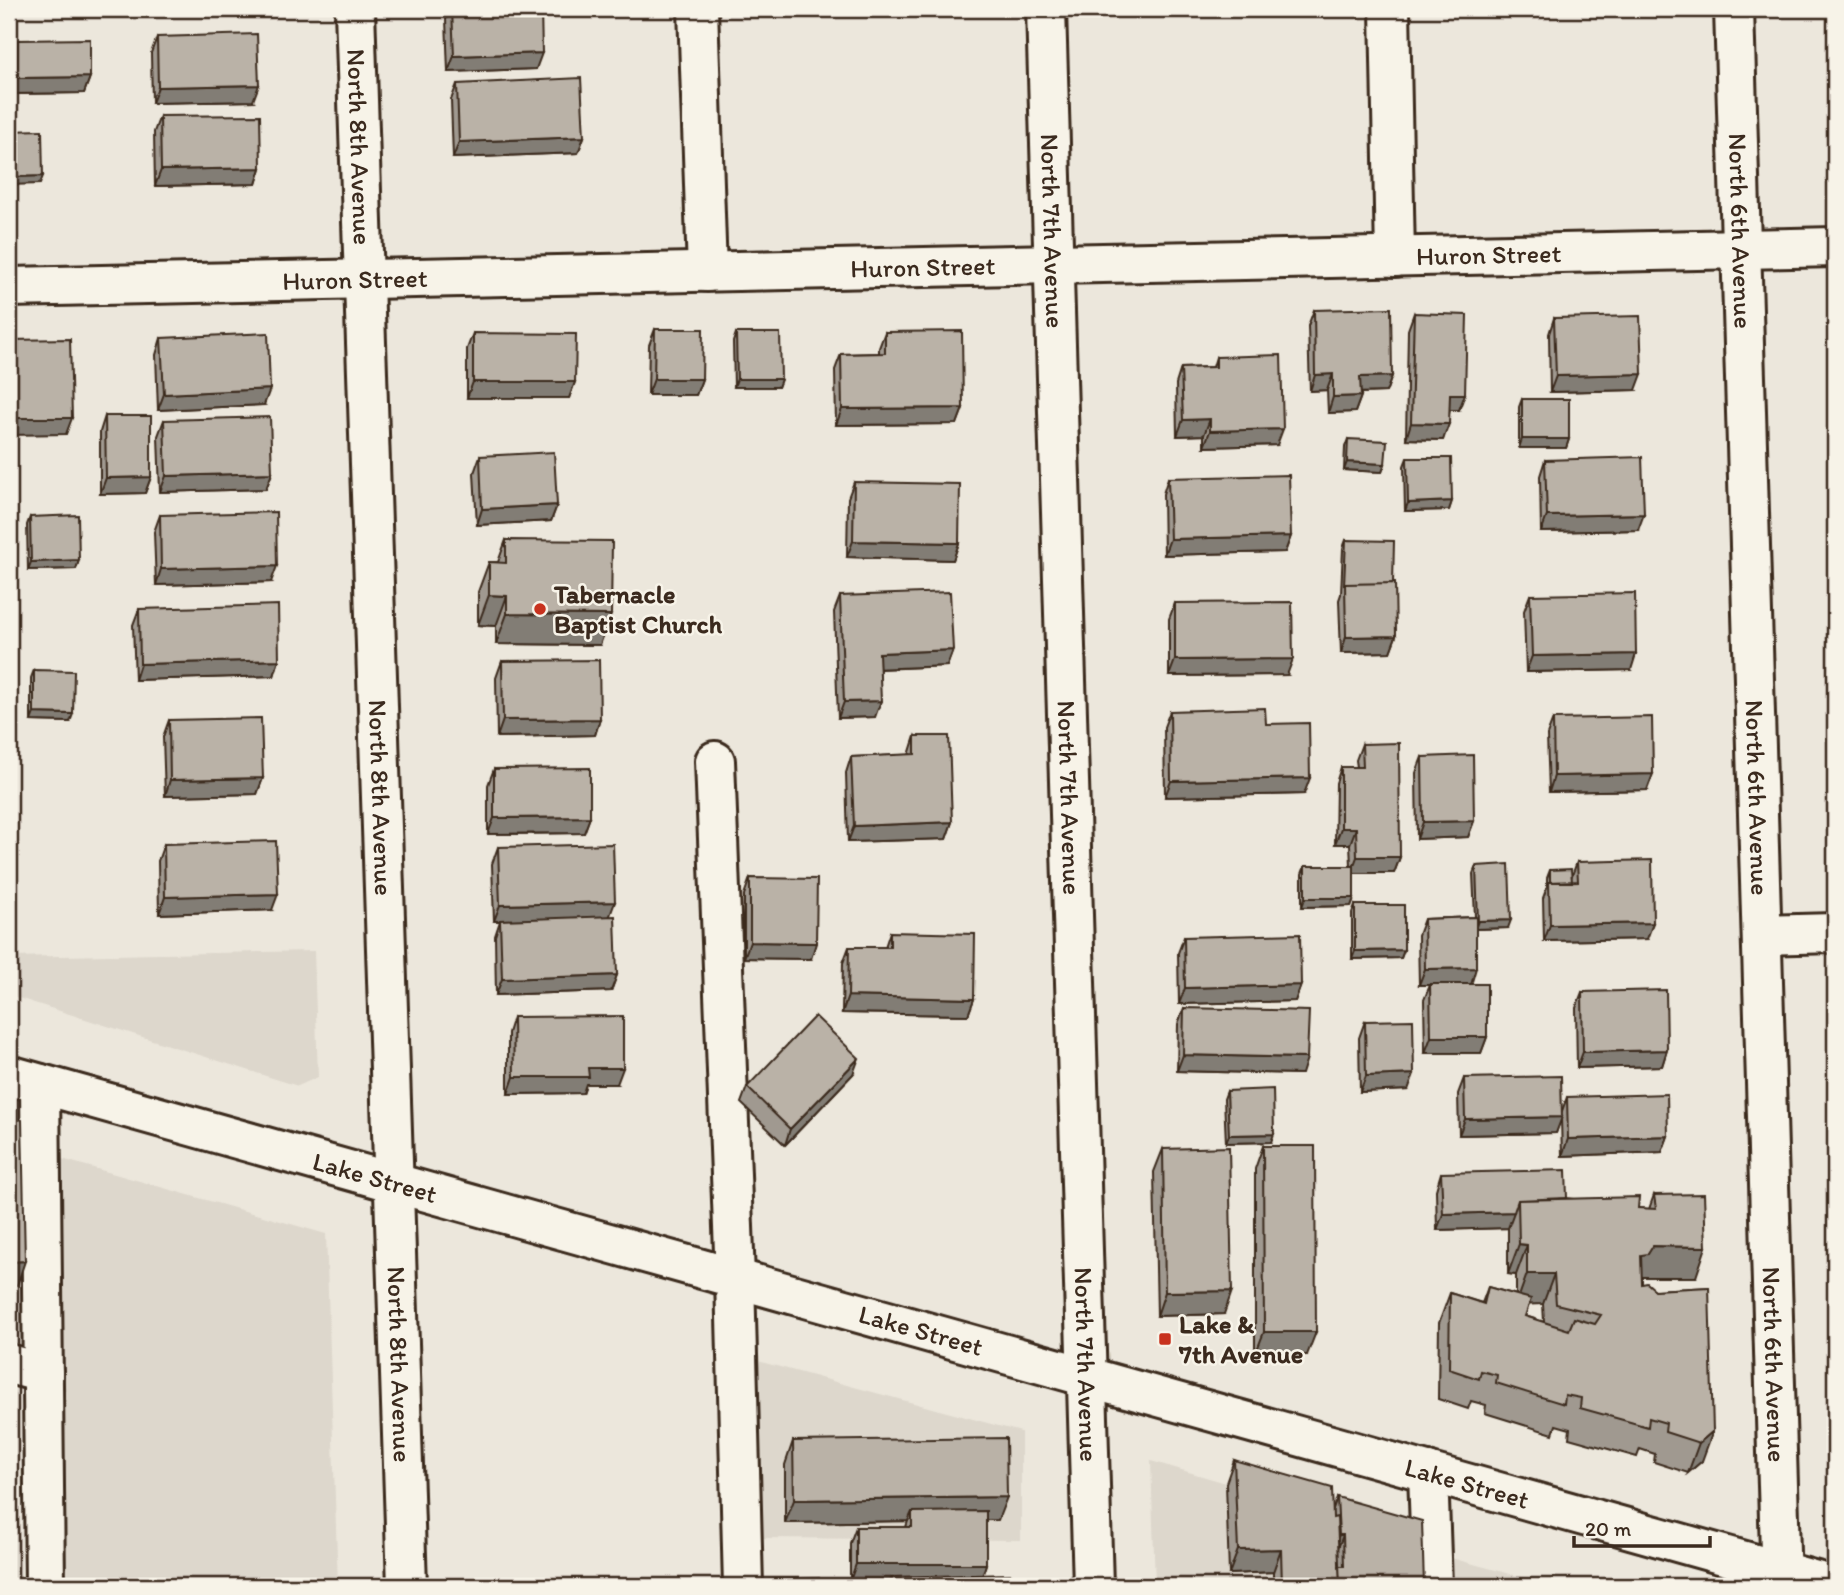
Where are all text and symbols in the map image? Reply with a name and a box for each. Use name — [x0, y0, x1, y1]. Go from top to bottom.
street label: North 8th Avenue — [340, 48, 379, 246]
street label: North 7th Avenue — [1034, 133, 1072, 329]
street label: North 6th Avenue — [1722, 133, 1760, 329]
street label: Huron Street — [1416, 237, 1562, 272]
street label: Huron Street — [850, 249, 996, 285]
street label: Huron Street — [282, 262, 428, 297]
place label: Tabernacle Baptist Church — [553, 578, 723, 640]
marker: Tabernacle Baptist Church — [532, 601, 548, 617]
street label: North 8th Avenue — [362, 699, 400, 896]
street label: North 6th Avenue — [1739, 699, 1776, 896]
street label: North 7th Avenue — [1051, 700, 1088, 896]
street label: Lake Street — [309, 1145, 441, 1210]
street label: North 8th Avenue — [380, 1266, 419, 1463]
street label: North 7th Avenue — [1067, 1266, 1105, 1462]
street label: North 6th Avenue — [1755, 1266, 1793, 1463]
street label: Lake Street — [855, 1298, 987, 1363]
place label: Lake & 7th Avenue — [1178, 1308, 1303, 1370]
marker: Lake & 7th Avenue — [1157, 1331, 1173, 1347]
street label: Lake Street — [1401, 1451, 1533, 1516]
scale bar — [1574, 1504, 1711, 1548]
text: 20 m — [1585, 1516, 1632, 1541]

